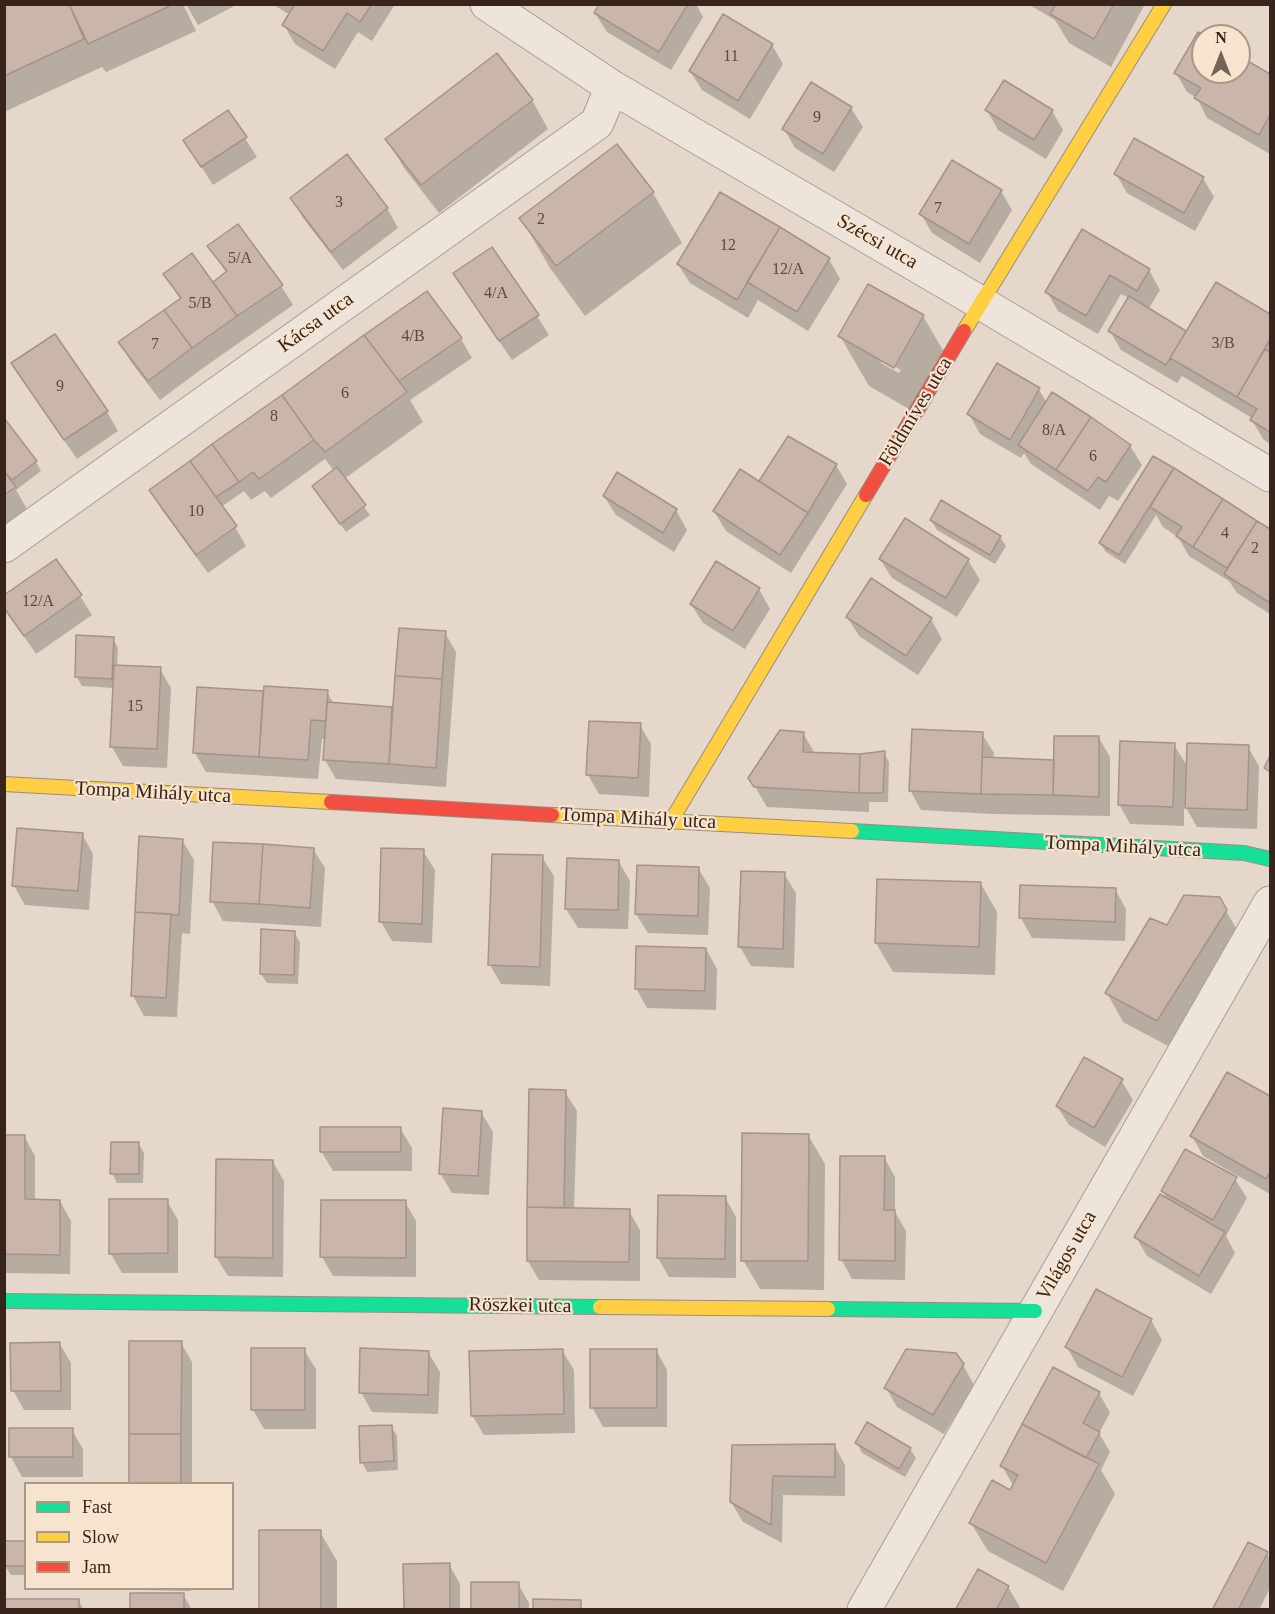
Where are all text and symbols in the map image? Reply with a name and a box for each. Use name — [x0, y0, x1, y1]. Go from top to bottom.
north arrow — [1191, 24, 1251, 84]
text: N — [1215, 29, 1227, 46]
house number: 11 — [723, 47, 739, 67]
house number: 9 — [813, 108, 821, 128]
house number: 3 — [335, 193, 343, 213]
house number: 7 — [934, 199, 942, 219]
street label: Szécsi utca — [832, 209, 922, 275]
house number: 2 — [537, 210, 545, 230]
house number: 12 — [720, 236, 736, 256]
house number: 5/A — [228, 249, 252, 269]
house number: 12/A — [772, 260, 804, 280]
house number: 4/A — [484, 284, 508, 304]
street label: Kácsa utca — [274, 288, 358, 358]
house number: 5/B — [188, 294, 212, 314]
house number: 4/B — [401, 327, 425, 347]
house number: 3/B — [1211, 334, 1235, 354]
house number: 7 — [151, 335, 159, 355]
street label: Földmíves utca — [874, 353, 958, 471]
house number: 9 — [56, 377, 64, 397]
house number: 6 — [341, 384, 349, 404]
house number: 8 — [270, 407, 278, 427]
house number: 8/A — [1042, 421, 1066, 441]
house number: 6 — [1089, 447, 1097, 467]
house number: 10 — [188, 502, 204, 522]
house number: 4 — [1221, 524, 1229, 544]
house number: 2 — [1251, 539, 1259, 559]
house number: 12/A — [22, 592, 54, 612]
house number: 15 — [127, 697, 143, 717]
street label: Tompa Mihály utca — [74, 777, 232, 809]
street label: Tompa Mihály utca — [559, 803, 717, 835]
street label: Tompa Mihály utca — [1044, 831, 1202, 863]
street label: Világos utca — [1032, 1207, 1102, 1305]
street label: Röszkei utca — [468, 1293, 572, 1319]
legend — [24, 1482, 234, 1590]
text: Fast — [82, 1497, 112, 1517]
text: Slow — [82, 1527, 119, 1547]
text: Jam — [82, 1557, 111, 1577]

